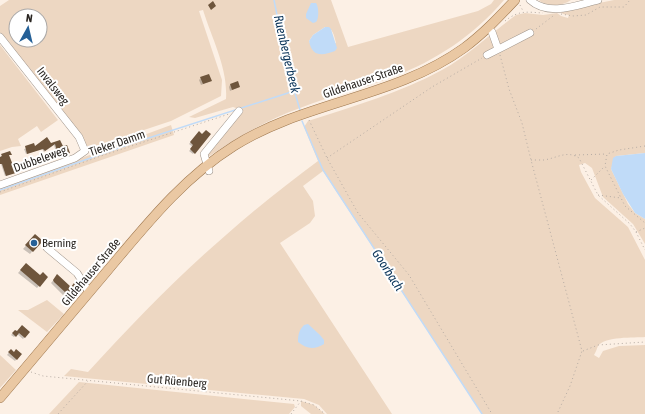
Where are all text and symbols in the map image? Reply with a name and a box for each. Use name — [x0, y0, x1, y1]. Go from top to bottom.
north arrow — [8, 8, 48, 48]
text: N — [25, 12, 33, 24]
water label: Ruenbergerbeek — [271, 14, 303, 95]
street label: Gildehauser Straße — [321, 61, 405, 101]
street label: Invalsweg — [34, 64, 73, 108]
street label: Tieker Damm — [87, 127, 147, 159]
street label: Dubbeleweg — [12, 143, 69, 175]
street label: Gildehauser Straße — [59, 235, 123, 309]
place label: Berning — [42, 236, 77, 250]
marker: Berning — [29, 238, 39, 248]
water label: Goorbach — [369, 247, 407, 294]
street label: Gut Rüenberg — [147, 371, 208, 391]

